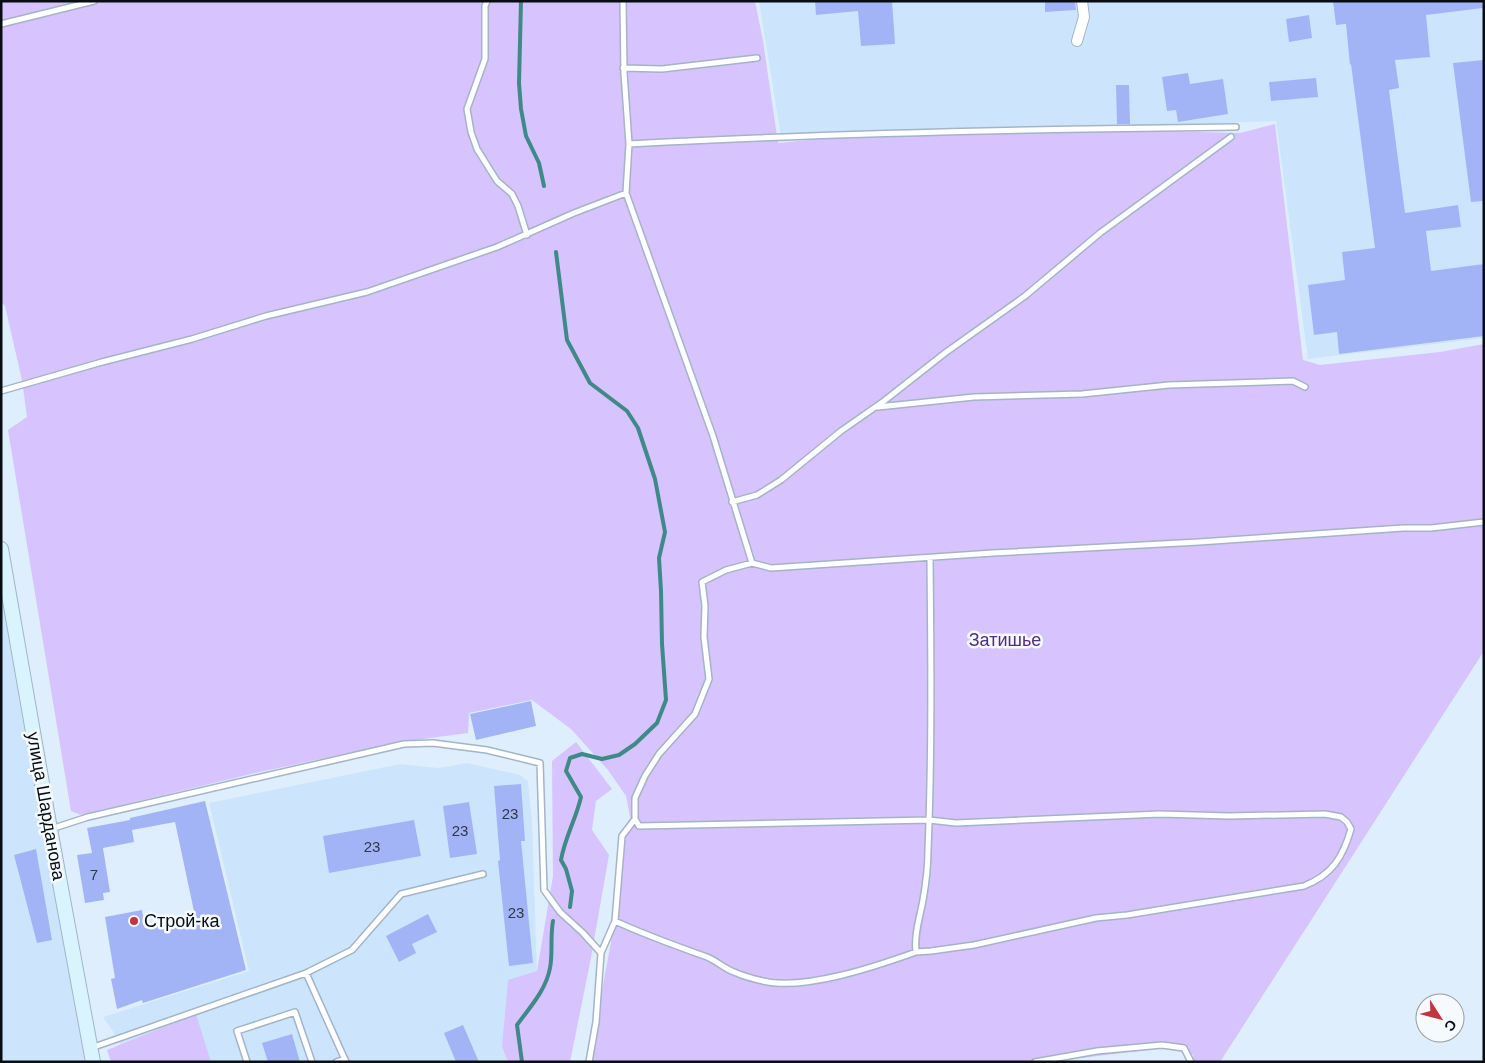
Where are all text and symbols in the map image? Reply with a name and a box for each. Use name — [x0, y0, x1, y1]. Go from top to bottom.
park label: Затишье — [969, 630, 1041, 650]
street label: улица Шарданова — [23, 730, 69, 883]
house number: 23 — [502, 805, 518, 822]
house number: 23 — [452, 822, 468, 839]
house number: 23 — [364, 838, 380, 855]
house number: 7 — [90, 866, 98, 883]
house number: 23 — [508, 904, 524, 921]
place label: Строй-ка — [144, 911, 221, 931]
marker: Строй-ка — [128, 915, 140, 927]
north arrow — [1415, 993, 1465, 1043]
text: С — [1441, 1017, 1460, 1034]

